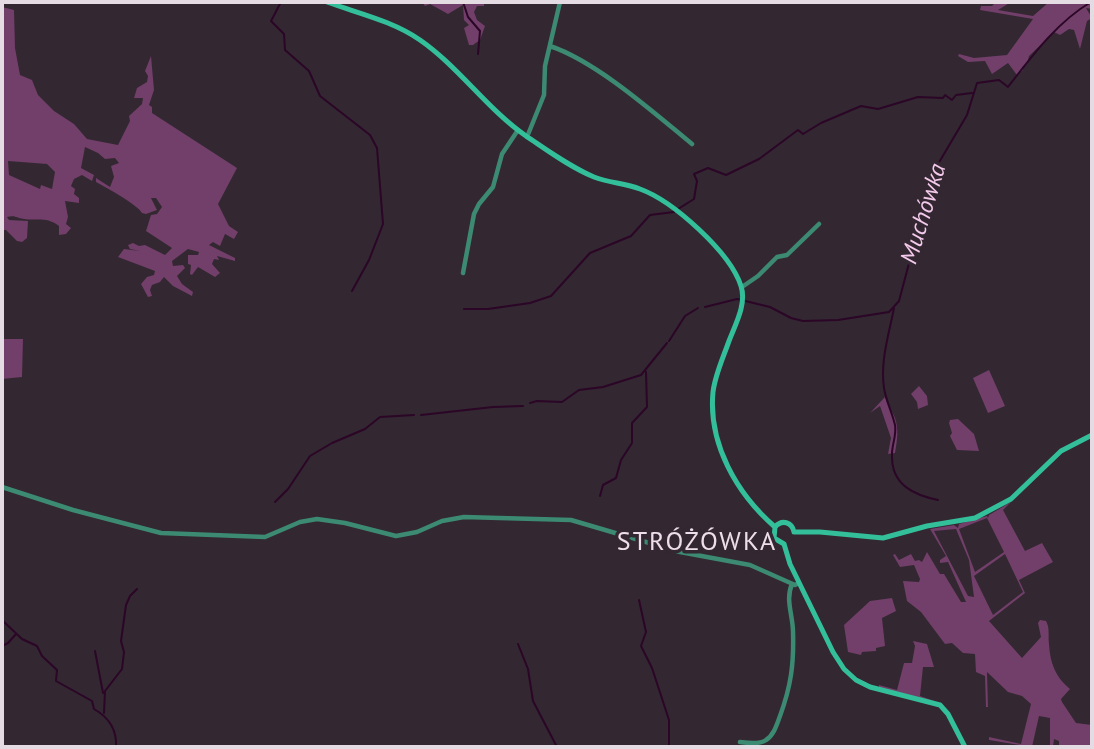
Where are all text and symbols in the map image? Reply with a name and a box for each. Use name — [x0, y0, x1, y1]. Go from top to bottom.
water label: Muchówka — [895, 160, 953, 268]
district label: STRÓŻÓWKA — [618, 527, 776, 559]

